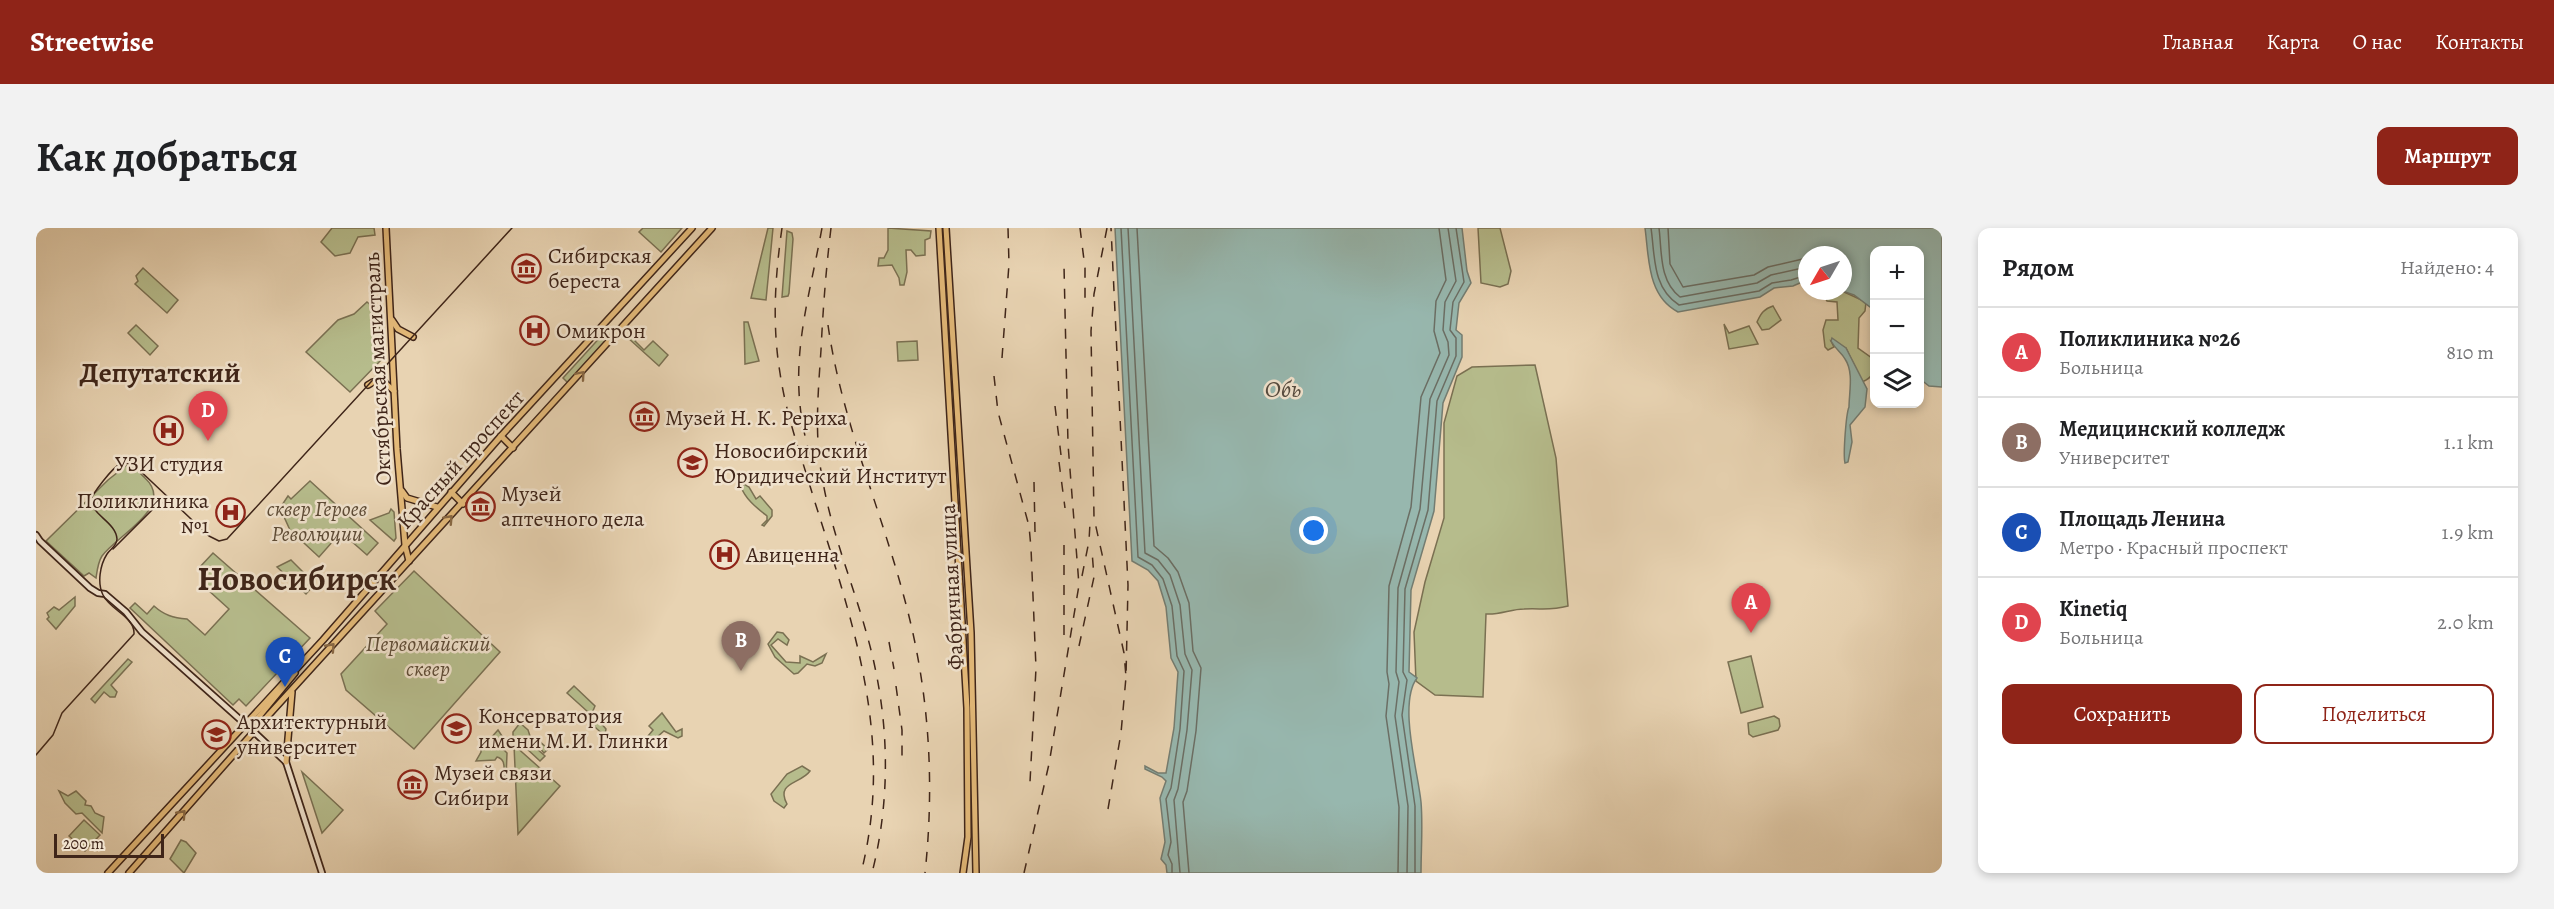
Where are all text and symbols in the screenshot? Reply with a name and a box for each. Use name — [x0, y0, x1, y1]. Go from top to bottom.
text: Streetwise — [30, 23, 154, 61]
text: Главная — [2162, 28, 2234, 56]
text: Карта — [2267, 28, 2319, 56]
text: О нас — [2352, 28, 2402, 56]
text: Контакты — [2435, 28, 2524, 56]
button: Маршрут — [2377, 127, 2518, 185]
text: Как добраться — [36, 128, 298, 185]
place label: Сибирская береста — [548, 241, 652, 296]
north arrow — [1798, 246, 1852, 300]
map controls — [1870, 246, 1924, 408]
button: + — [1870, 246, 1924, 300]
text: Рядом — [2002, 250, 2074, 285]
street label: Октябрьская магистраль — [357, 251, 399, 487]
museum icon: Сибирская береста — [511, 252, 543, 284]
text: Найдено: 4 — [2400, 254, 2494, 281]
button: − — [1870, 300, 1924, 354]
hospital icon: Омикрон — [519, 314, 551, 346]
place label: Омикрон — [556, 316, 646, 346]
text: Поликлиника №26 — [2059, 324, 2240, 354]
text: A — [2015, 339, 2028, 366]
text: 810 m — [2446, 339, 2494, 366]
district label: Депутатский — [79, 354, 241, 392]
button: layers — [1870, 354, 1924, 408]
text: Больница — [2059, 354, 2143, 381]
one-way arrow — [574, 371, 585, 381]
water label: Обь — [1265, 373, 1301, 405]
street label: Красный проспект — [390, 383, 532, 536]
pin: D — [188, 392, 228, 441]
museum icon: Музей Н. К. Рериха — [628, 401, 660, 433]
place label: Музей Н. К. Рериха — [665, 403, 848, 433]
text: Медицинский колледж — [2059, 414, 2285, 444]
hospital icon: УЗИ студия — [153, 415, 185, 447]
text: B — [2015, 429, 2028, 456]
text: 1.1 km — [2444, 429, 2494, 456]
place label: Новосибирский Юридический Институт — [714, 436, 947, 491]
text: Университет — [2059, 444, 2170, 471]
school or university icon: Новосибирский Юридический Институт — [677, 447, 709, 479]
place label: УЗИ студия — [115, 449, 223, 479]
place label: Музей аптечного дела — [501, 479, 645, 534]
place label: Поликлиника №1 — [77, 486, 210, 541]
museum icon: Музей аптечного дела — [464, 490, 496, 522]
park label: сквер Героев Революции — [267, 494, 367, 549]
hospital icon: Поликлиника №1 — [214, 497, 246, 529]
street label: Фабричная улица — [933, 502, 971, 671]
text: Площадь Ленина — [2059, 504, 2225, 534]
one-way arrow — [442, 515, 453, 525]
your location — [1299, 516, 1328, 545]
text: C — [2015, 519, 2028, 546]
text: 1.9 km — [2441, 519, 2494, 546]
text: Метро · Красный проспект — [2059, 534, 2288, 561]
hospital icon: Авиценна — [709, 538, 741, 570]
place label: Авиценна — [745, 540, 841, 570]
district label: Новосибирск — [197, 555, 397, 602]
pin: A — [1732, 584, 1770, 633]
text: Kinetiq — [2059, 594, 2127, 624]
text: D — [2015, 609, 2028, 636]
text: 2.0 km — [2437, 609, 2494, 636]
pin: B — [722, 622, 760, 671]
text: Больница — [2059, 624, 2143, 651]
park label: Первомайский сквер — [366, 629, 491, 684]
pin: C — [266, 638, 304, 687]
one-way arrow — [324, 643, 335, 654]
button: Сохранить — [2002, 684, 2242, 744]
button: Поделиться — [2254, 684, 2494, 744]
place label: Консерватория имени М.И. Глинки — [478, 701, 668, 756]
place label: Архитектурный университет — [236, 707, 387, 762]
school or university icon: Консерватория имени М.И. Глинки — [441, 712, 473, 744]
school or university icon: Архитектурный университет — [200, 718, 232, 750]
place label: Музей связи Сибири — [434, 758, 552, 813]
museum icon: Музей связи Сибири — [397, 769, 429, 801]
one-way arrow — [175, 810, 186, 821]
scale bar — [54, 831, 164, 858]
text: 200 m — [63, 833, 104, 855]

